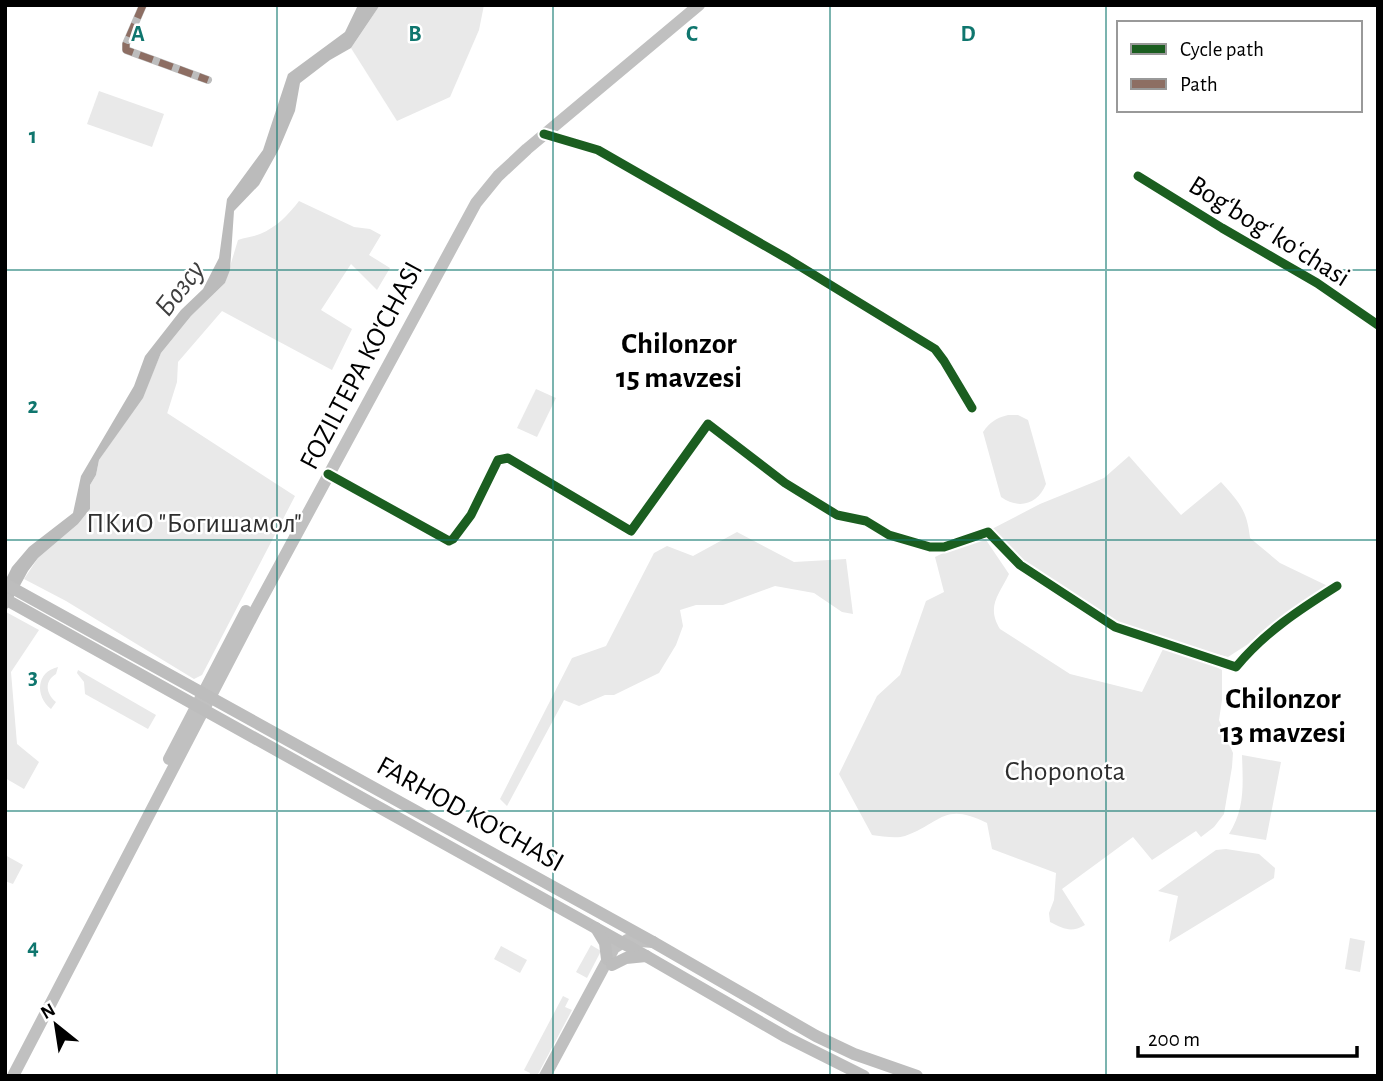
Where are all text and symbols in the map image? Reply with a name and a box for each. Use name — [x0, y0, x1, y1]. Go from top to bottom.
legend — [1117, 21, 1362, 112]
text: A — [131, 23, 145, 46]
text: B — [408, 23, 422, 46]
text: C — [686, 23, 698, 46]
text: D — [960, 23, 976, 46]
text: Cycle path — [1180, 39, 1264, 60]
text: Path — [1180, 74, 1218, 95]
text: 1 — [29, 125, 37, 148]
street label: Bogʻbogʻ koʻchasi — [1183, 171, 1354, 292]
water label: Бозсу — [149, 255, 211, 322]
street label: FOZILTEPA KO'CHASI — [295, 258, 428, 474]
district label: Chilonzor 15 mavzesi — [616, 329, 742, 393]
text: 2 — [28, 395, 39, 418]
park label: ПКиО "Богишамол" — [86, 510, 302, 538]
text: 3 — [28, 666, 38, 689]
district label: Chilonzor 13 mavzesi — [1220, 684, 1346, 748]
street label: FARHOD KO'CHASI — [372, 752, 568, 878]
park label: Choponota — [1005, 758, 1125, 786]
text: 4 — [27, 936, 39, 959]
north arrow — [21, 990, 91, 1060]
text: N — [38, 1000, 59, 1023]
scale bar — [1138, 1014, 1357, 1058]
text: 200 m — [1148, 1029, 1200, 1050]

